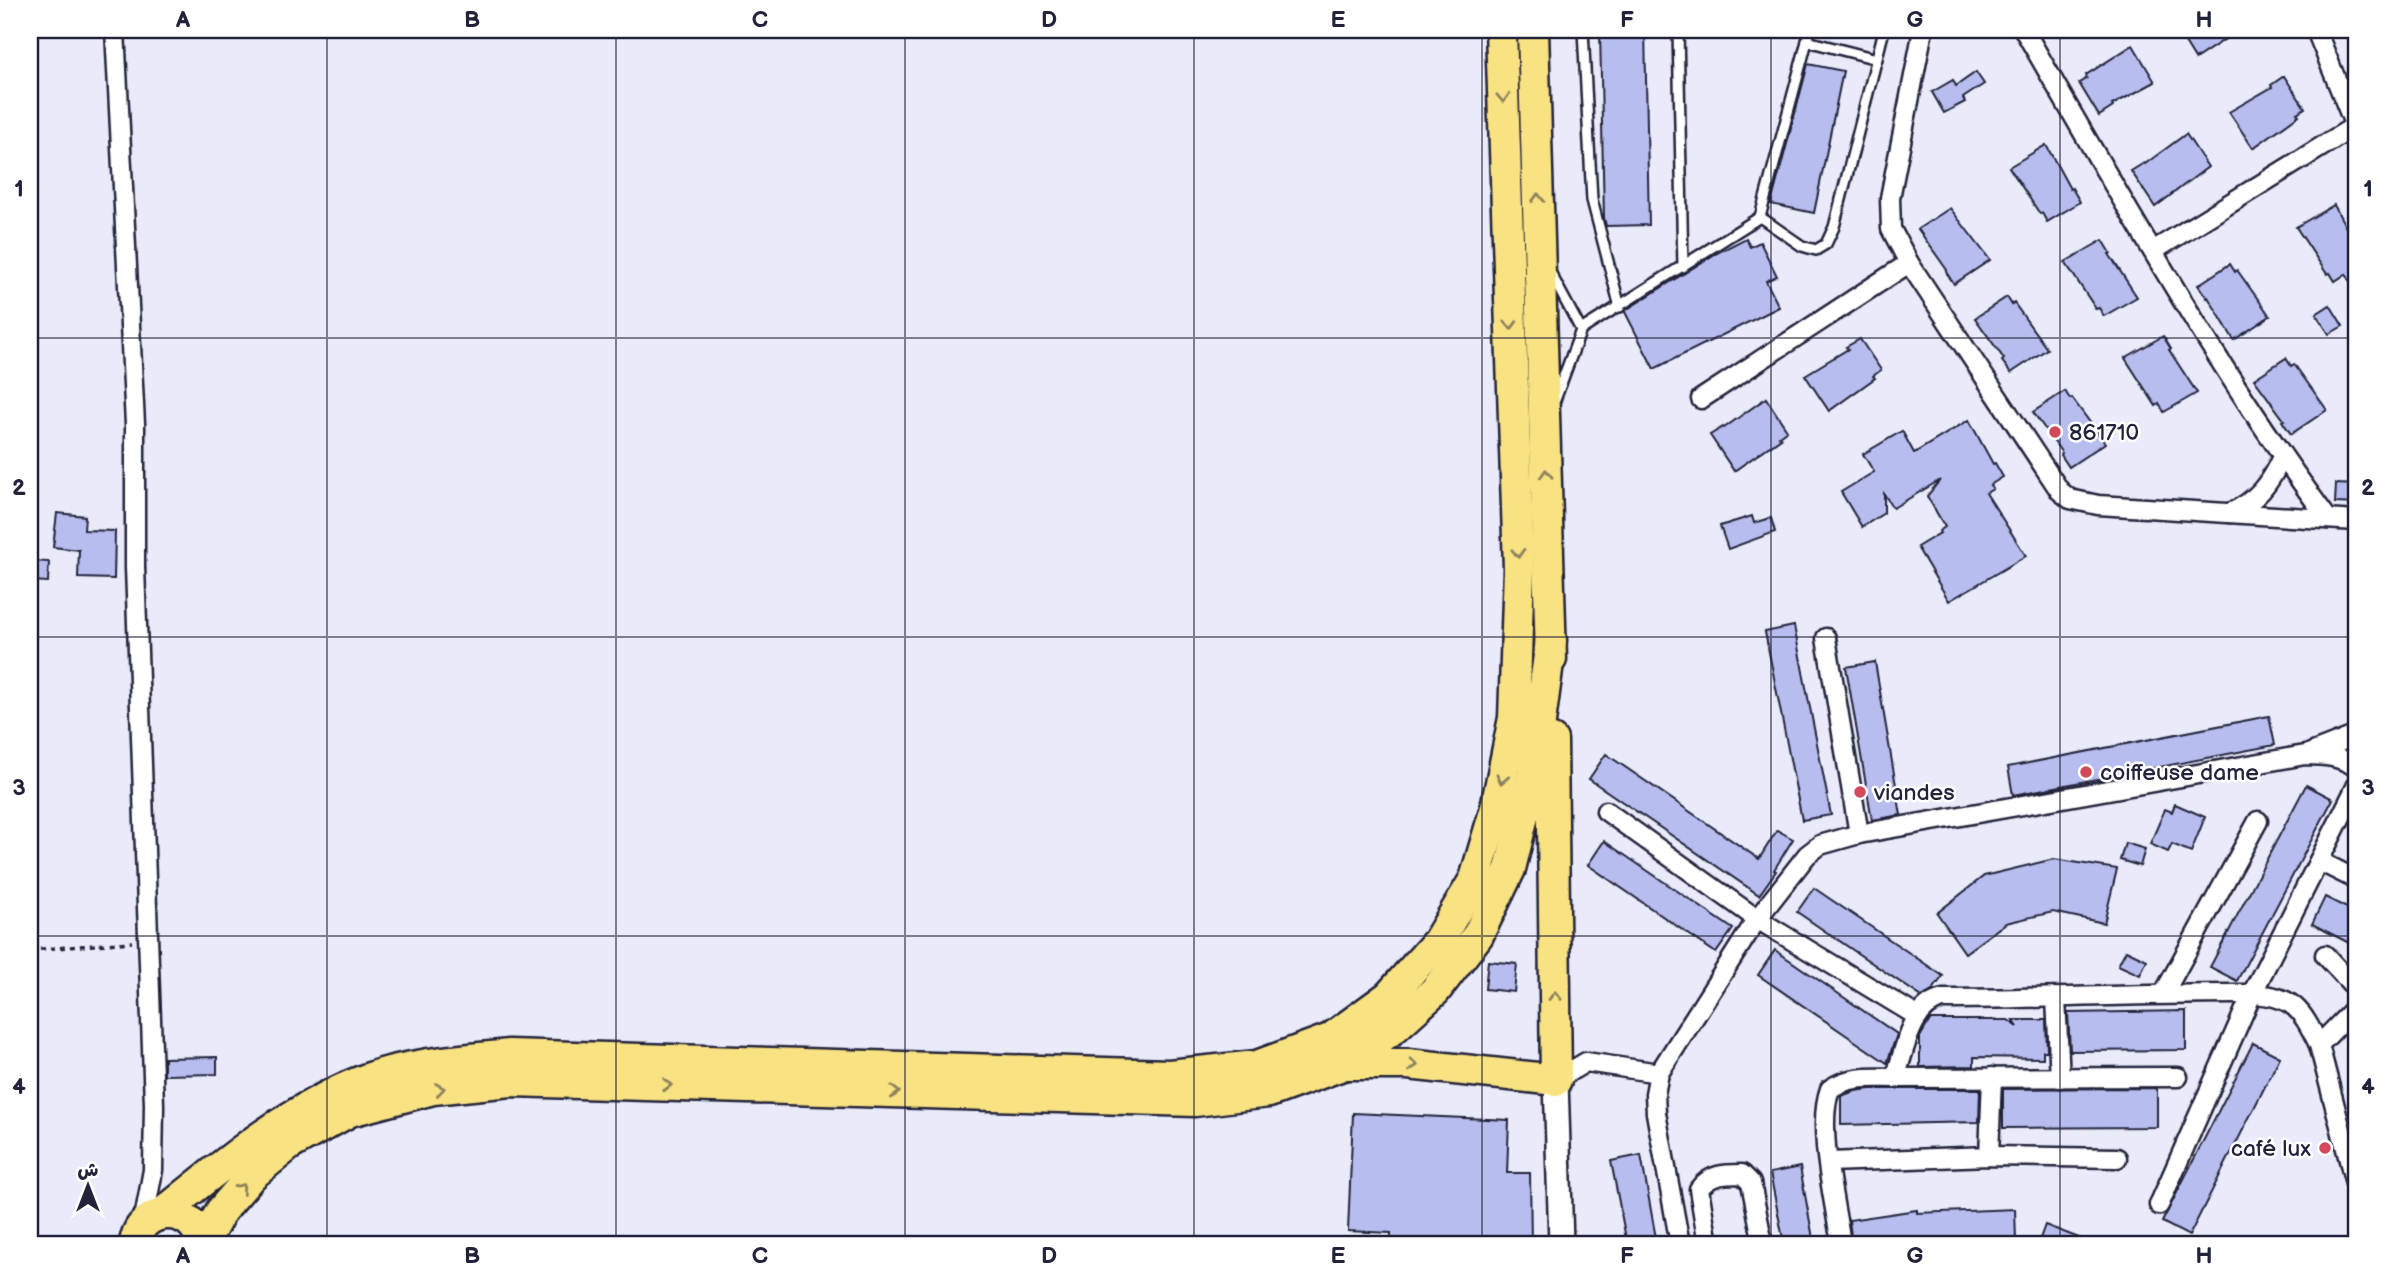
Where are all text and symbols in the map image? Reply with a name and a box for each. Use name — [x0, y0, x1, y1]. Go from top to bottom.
text: A — [175, 6, 191, 34]
text: B — [464, 6, 480, 34]
text: C — [752, 6, 768, 34]
text: D — [1041, 6, 1057, 34]
text: E — [1331, 6, 1346, 34]
text: F — [1620, 6, 1634, 34]
text: G — [1907, 6, 1924, 34]
text: H — [2195, 6, 2213, 34]
one-way arrow — [1495, 93, 1511, 104]
text: 1 — [14, 175, 24, 203]
text: 1 — [2363, 175, 2373, 203]
one-way arrow — [1530, 192, 1546, 202]
one-way arrow — [1503, 320, 1518, 331]
place label: 861710 — [2069, 419, 2139, 447]
marker: 861710 — [2047, 424, 2063, 440]
one-way arrow — [1538, 468, 1554, 479]
text: 2 — [12, 474, 26, 502]
text: 2 — [2361, 474, 2375, 502]
one-way arrow — [1511, 547, 1526, 558]
place label: coiffeuse dame — [2100, 759, 2259, 787]
marker: coiffeuse dame — [2078, 764, 2094, 780]
one-way arrow — [1495, 773, 1510, 785]
text: 3 — [12, 774, 26, 802]
text: 3 — [2361, 774, 2375, 802]
place label: viandes — [1873, 779, 1955, 807]
marker: viandes — [1852, 784, 1868, 800]
one-way arrow — [1547, 990, 1563, 1001]
one-way arrow — [1408, 1057, 1419, 1072]
text: 4 — [12, 1073, 26, 1101]
text: 4 — [2361, 1073, 2375, 1101]
one-way arrow — [662, 1078, 673, 1093]
one-way arrow — [434, 1081, 446, 1096]
one-way arrow — [889, 1084, 900, 1099]
place label: café lux — [2231, 1135, 2311, 1163]
marker: café lux — [2317, 1140, 2333, 1156]
north arrow — [52, 1152, 122, 1222]
text: ش — [78, 1159, 99, 1182]
one-way arrow — [233, 1183, 245, 1196]
text: A — [175, 1242, 191, 1270]
text: B — [464, 1242, 480, 1270]
text: C — [752, 1242, 768, 1270]
text: D — [1041, 1242, 1057, 1270]
text: E — [1331, 1242, 1346, 1270]
text: F — [1620, 1242, 1634, 1270]
text: G — [1907, 1242, 1924, 1270]
text: H — [2195, 1242, 2213, 1270]

